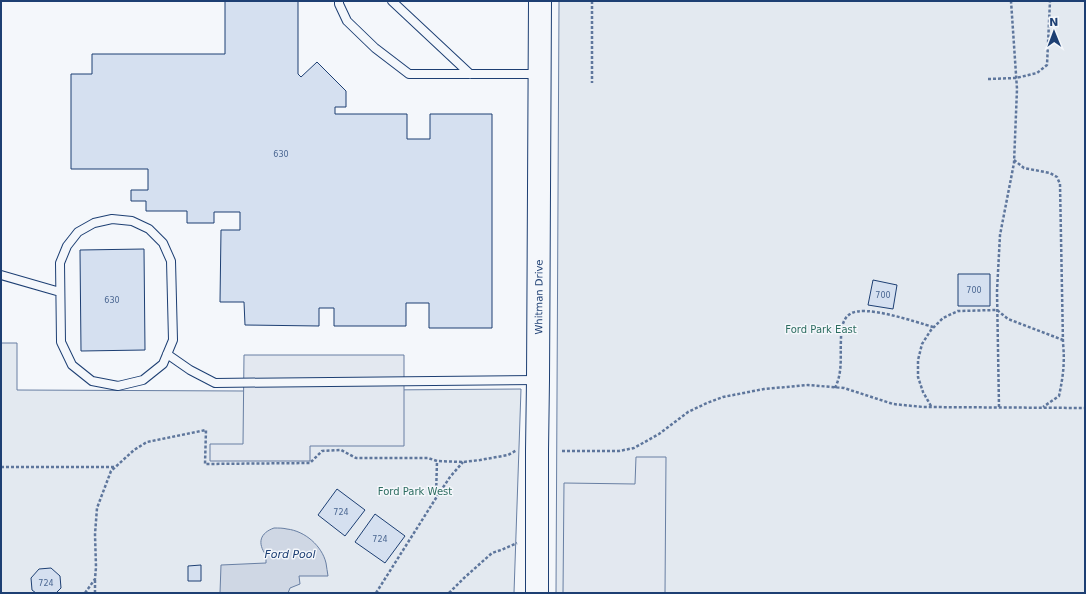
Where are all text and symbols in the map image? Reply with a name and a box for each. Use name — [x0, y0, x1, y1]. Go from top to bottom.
north arrow — [1034, 12, 1074, 52]
text: N — [1049, 16, 1059, 29]
house number: 630 — [273, 150, 289, 159]
street label: Whitman Drive — [533, 259, 544, 335]
house number: 700 — [966, 286, 982, 295]
house number: 700 — [875, 291, 891, 300]
house number: 630 — [104, 296, 120, 305]
park label: Ford Park East — [785, 324, 857, 335]
park label: Ford Park West — [378, 486, 452, 497]
house number: 724 — [333, 508, 349, 517]
house number: 724 — [372, 535, 388, 544]
water label: Ford Pool — [264, 548, 316, 561]
house number: 724 — [38, 579, 54, 588]

